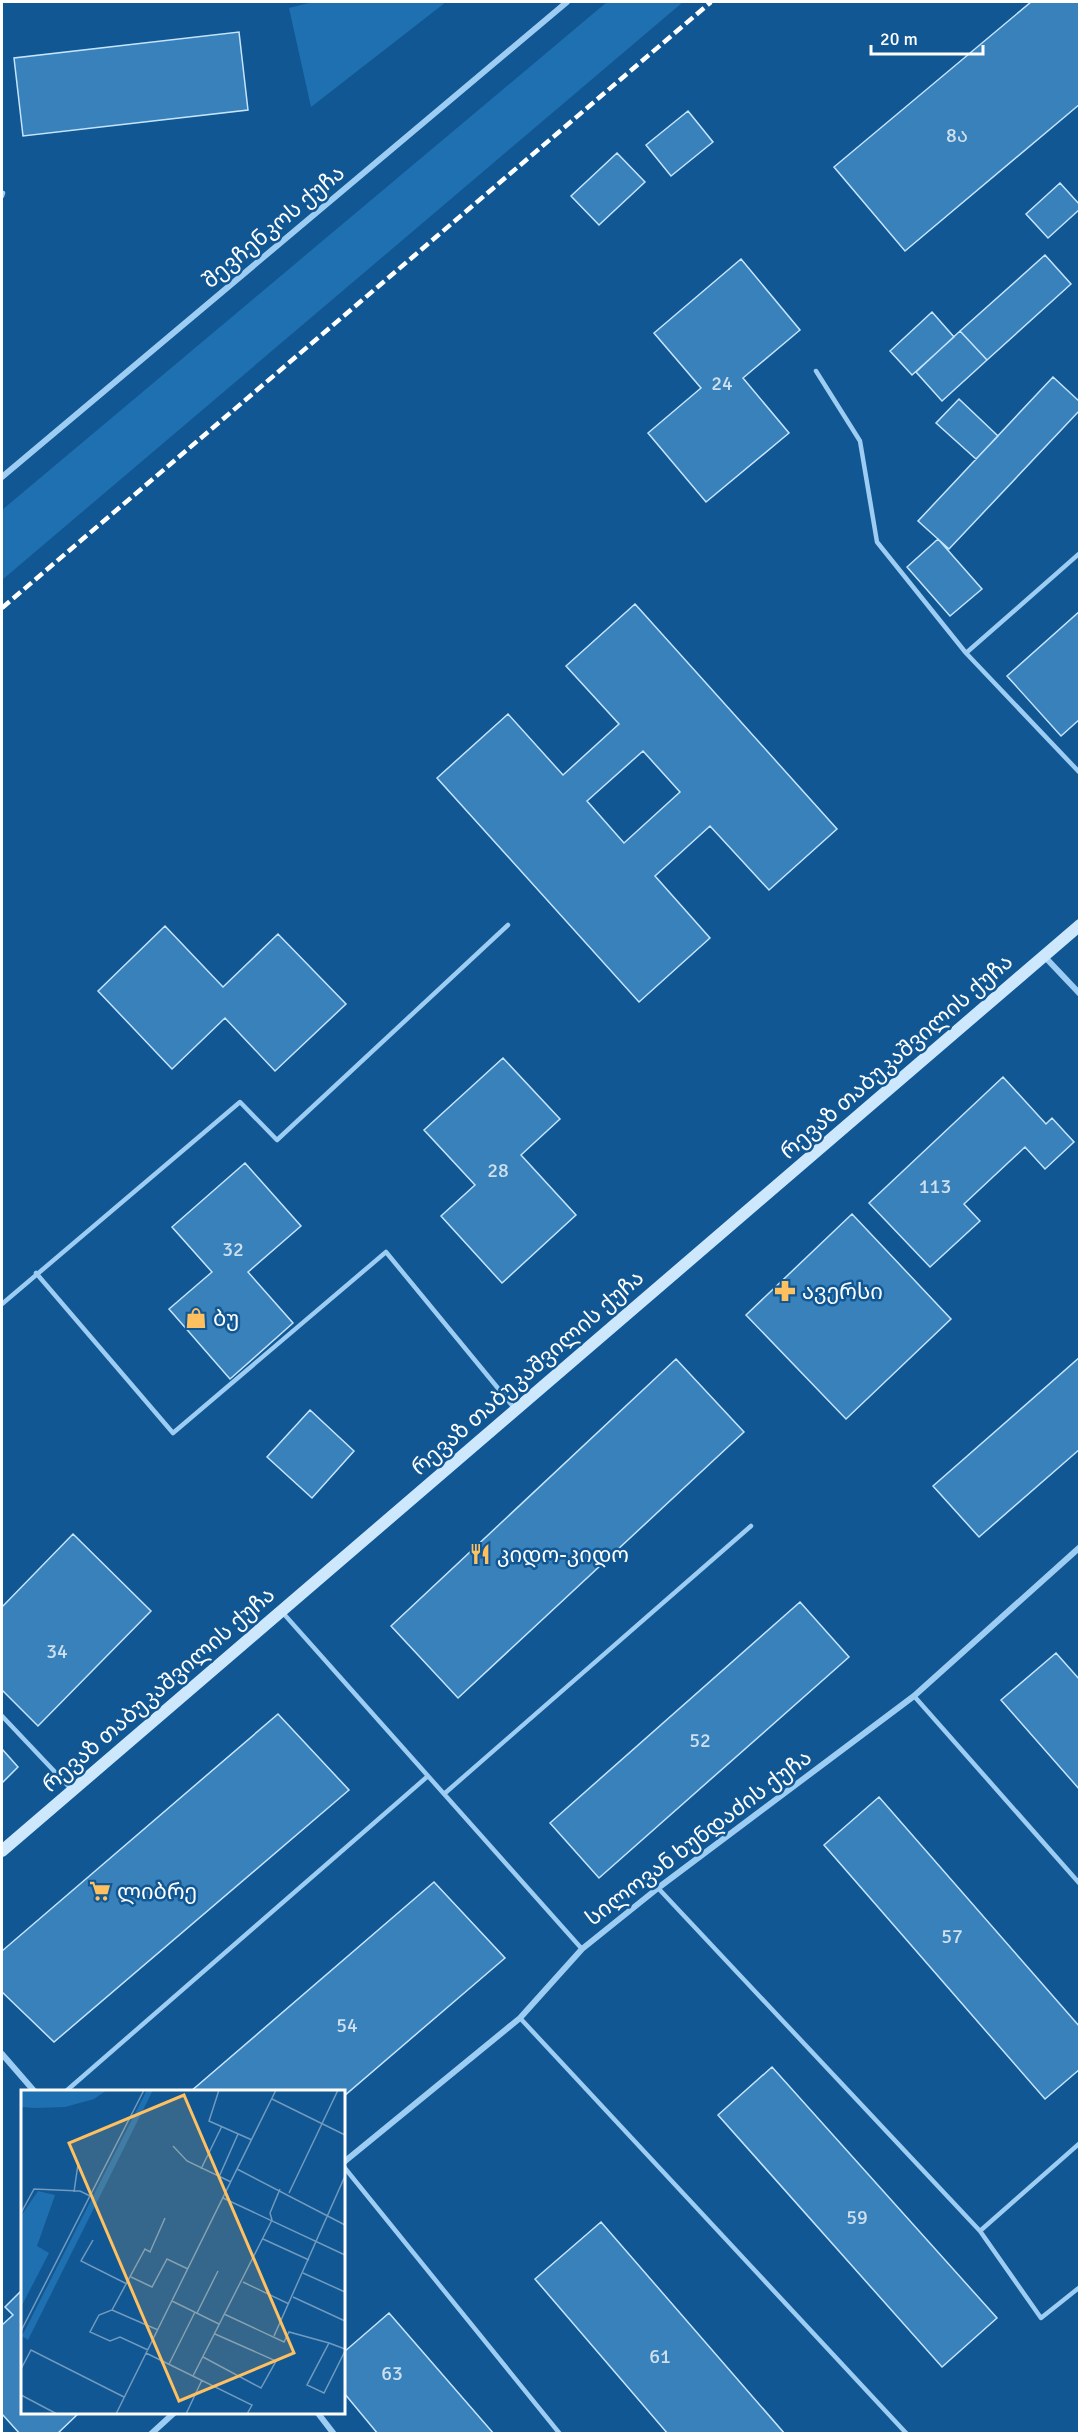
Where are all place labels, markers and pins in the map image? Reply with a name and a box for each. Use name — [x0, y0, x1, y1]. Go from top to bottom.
place label: ავერსი — [802, 1278, 883, 1305]
pharmacy icon: ავერსი — [773, 1279, 797, 1303]
place label: ბუ — [213, 1305, 239, 1332]
shop icon: ბუ — [184, 1306, 208, 1330]
place label: კიდო-კიდო — [497, 1541, 629, 1568]
restaurant icon: კიდო-კიდო — [468, 1542, 492, 1566]
place label: ლიბრე — [117, 1878, 197, 1905]
supermarket icon: ლიბრე — [88, 1879, 112, 1903]

